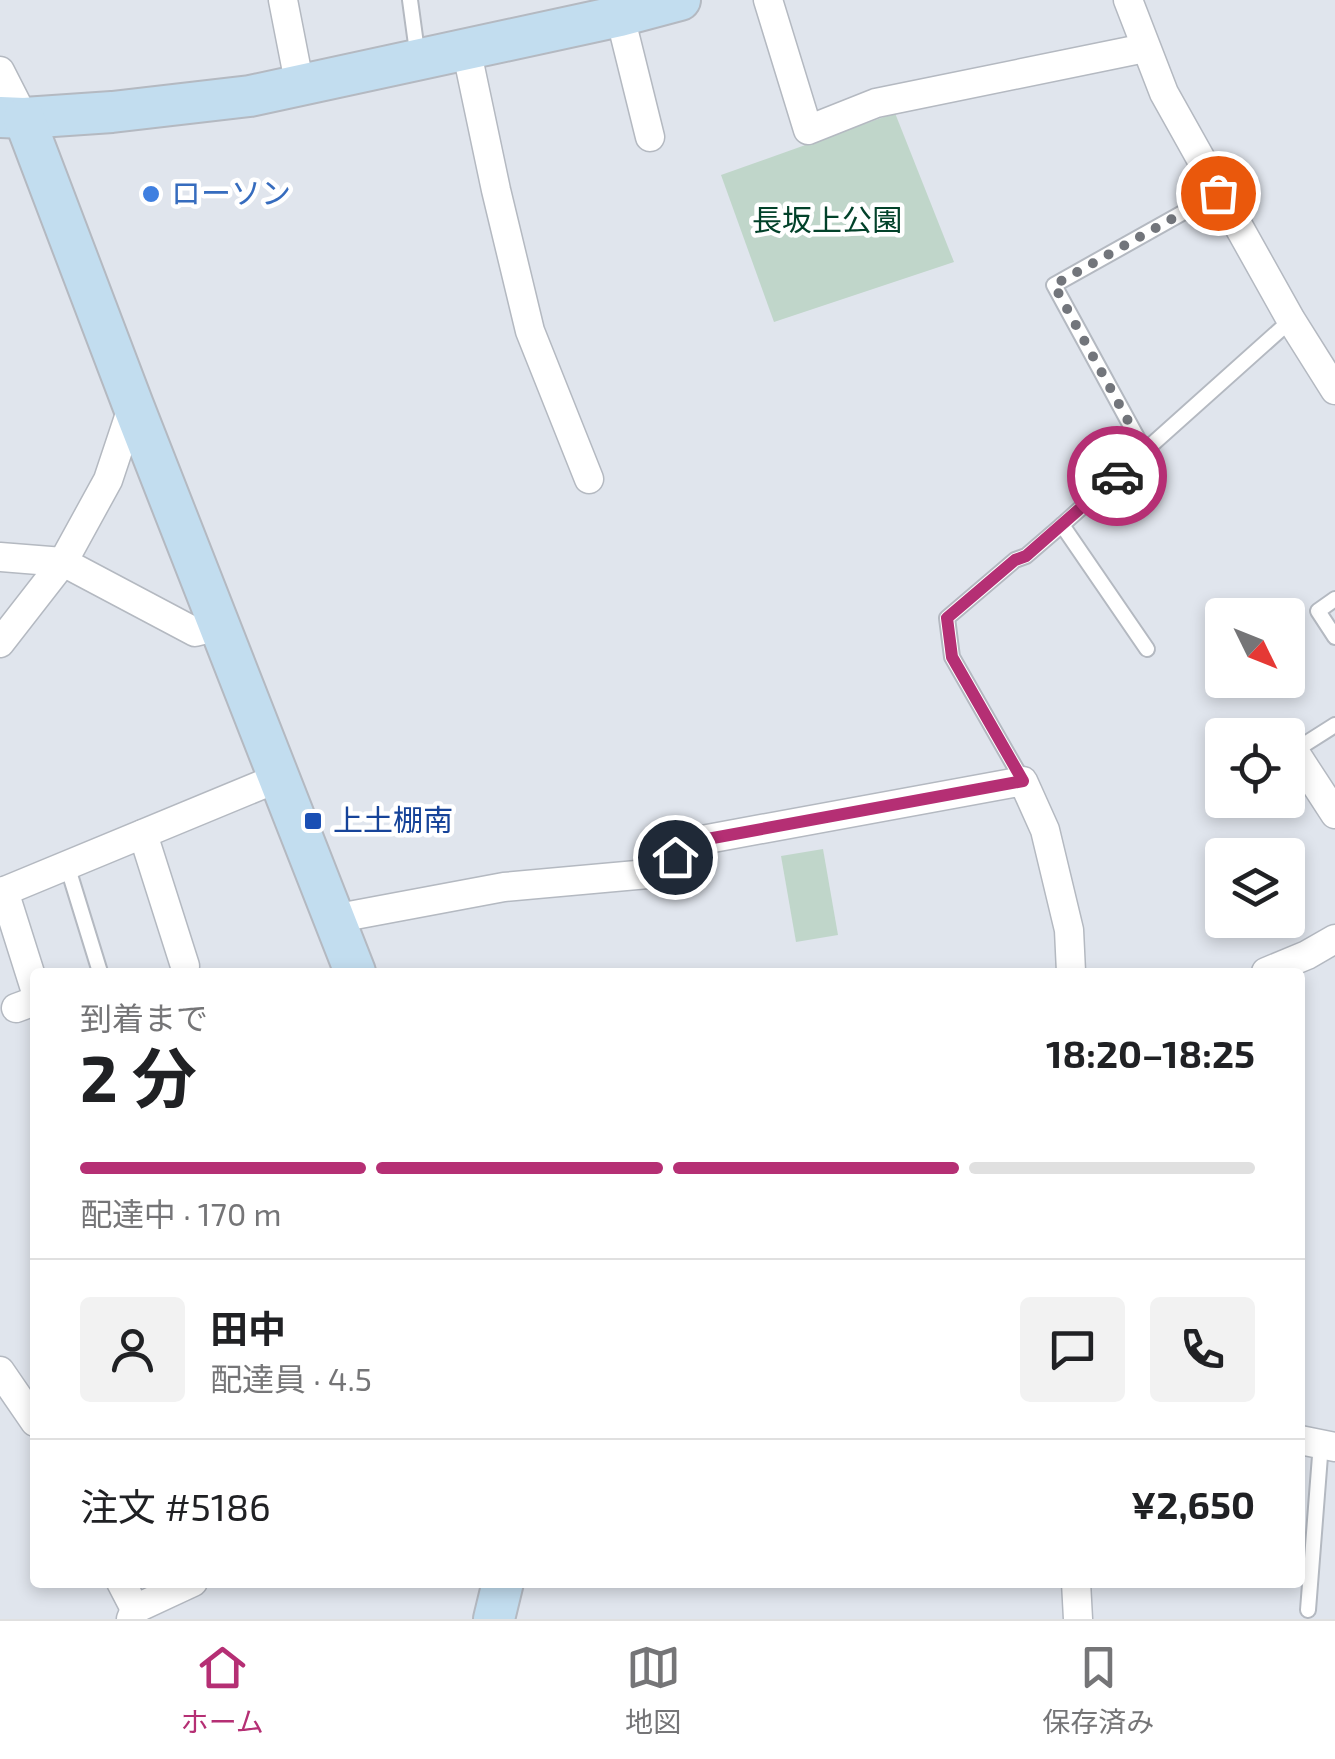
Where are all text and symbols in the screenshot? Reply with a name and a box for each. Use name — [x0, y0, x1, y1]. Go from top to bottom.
pin — [1176, 151, 1261, 236]
icon: bag — [1191, 166, 1246, 221]
place label: ローソン — [171, 174, 291, 210]
marker: ローソン — [140, 183, 162, 205]
park label: 長坂上公園 — [752, 201, 902, 237]
courier — [1067, 426, 1167, 526]
icon: car — [1090, 449, 1145, 504]
north arrow — [1205, 598, 1305, 698]
map controls — [1205, 598, 1305, 938]
button: locate — [1205, 718, 1305, 818]
place label: 上土棚南 — [333, 801, 453, 837]
marker: 上土棚南 — [302, 810, 324, 832]
pin — [633, 815, 718, 900]
icon: home — [648, 830, 703, 885]
button: layers — [1205, 838, 1305, 938]
text: 到着まで — [80, 998, 208, 1036]
text: 18:20–18:25 — [1046, 1030, 1255, 1076]
text: 2 分 — [80, 1037, 197, 1115]
text: 配達中 · 170 m — [80, 1194, 281, 1232]
button: person — [80, 1297, 185, 1402]
button: chat — [1020, 1297, 1125, 1402]
button: phone — [1150, 1297, 1255, 1402]
text: 田中 — [210, 1305, 286, 1351]
text: 配達員 · 4.5 — [210, 1359, 372, 1397]
text: ¥2,650 — [1131, 1481, 1255, 1527]
text: 注文 #5186 — [80, 1483, 271, 1529]
tab: ホーム — [181, 1640, 264, 1740]
tab: 地図 — [625, 1640, 681, 1740]
tab: 保存済み — [1042, 1640, 1154, 1740]

